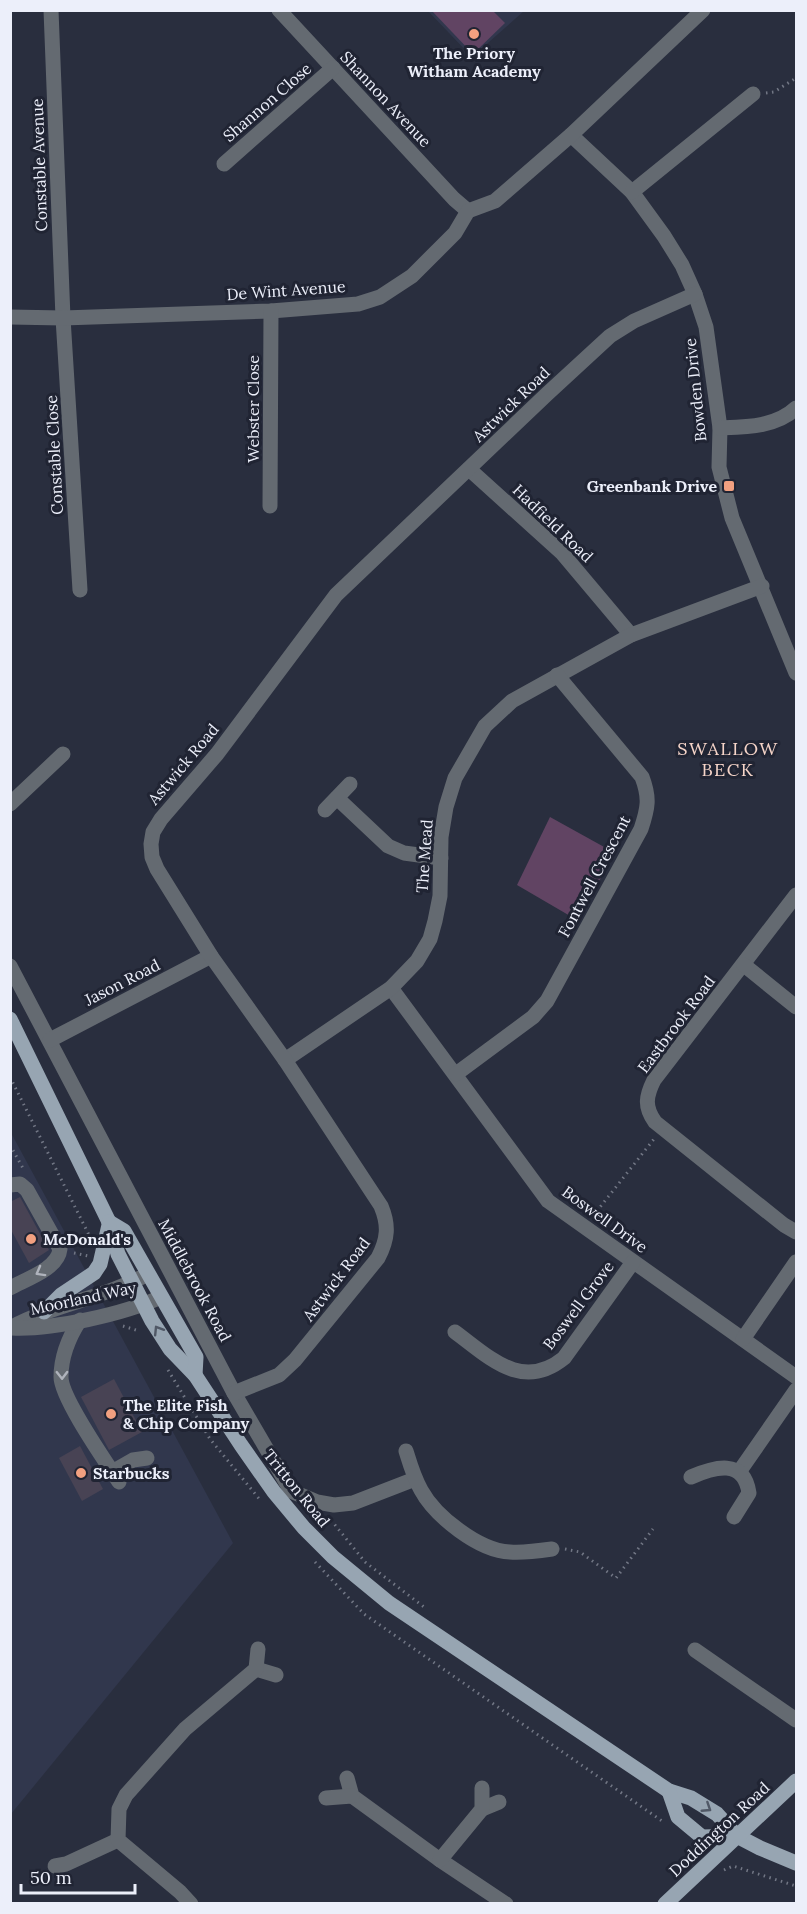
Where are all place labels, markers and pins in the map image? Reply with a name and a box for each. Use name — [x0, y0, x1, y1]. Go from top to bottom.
marker: The Priory Witham Academy — [467, 27, 481, 41]
place label: The Priory Witham Academy — [407, 43, 541, 81]
place label: Greenbank Drive — [587, 476, 717, 496]
marker: Greenbank Drive — [722, 479, 736, 493]
place label: McDonald's — [43, 1229, 131, 1249]
marker: McDonald's — [24, 1232, 38, 1246]
place label: The Elite Fish & Chip Company — [123, 1395, 250, 1433]
marker: The Elite Fish & Chip Company — [104, 1407, 118, 1421]
place label: Starbucks — [93, 1463, 170, 1483]
marker: Starbucks — [74, 1466, 88, 1480]

